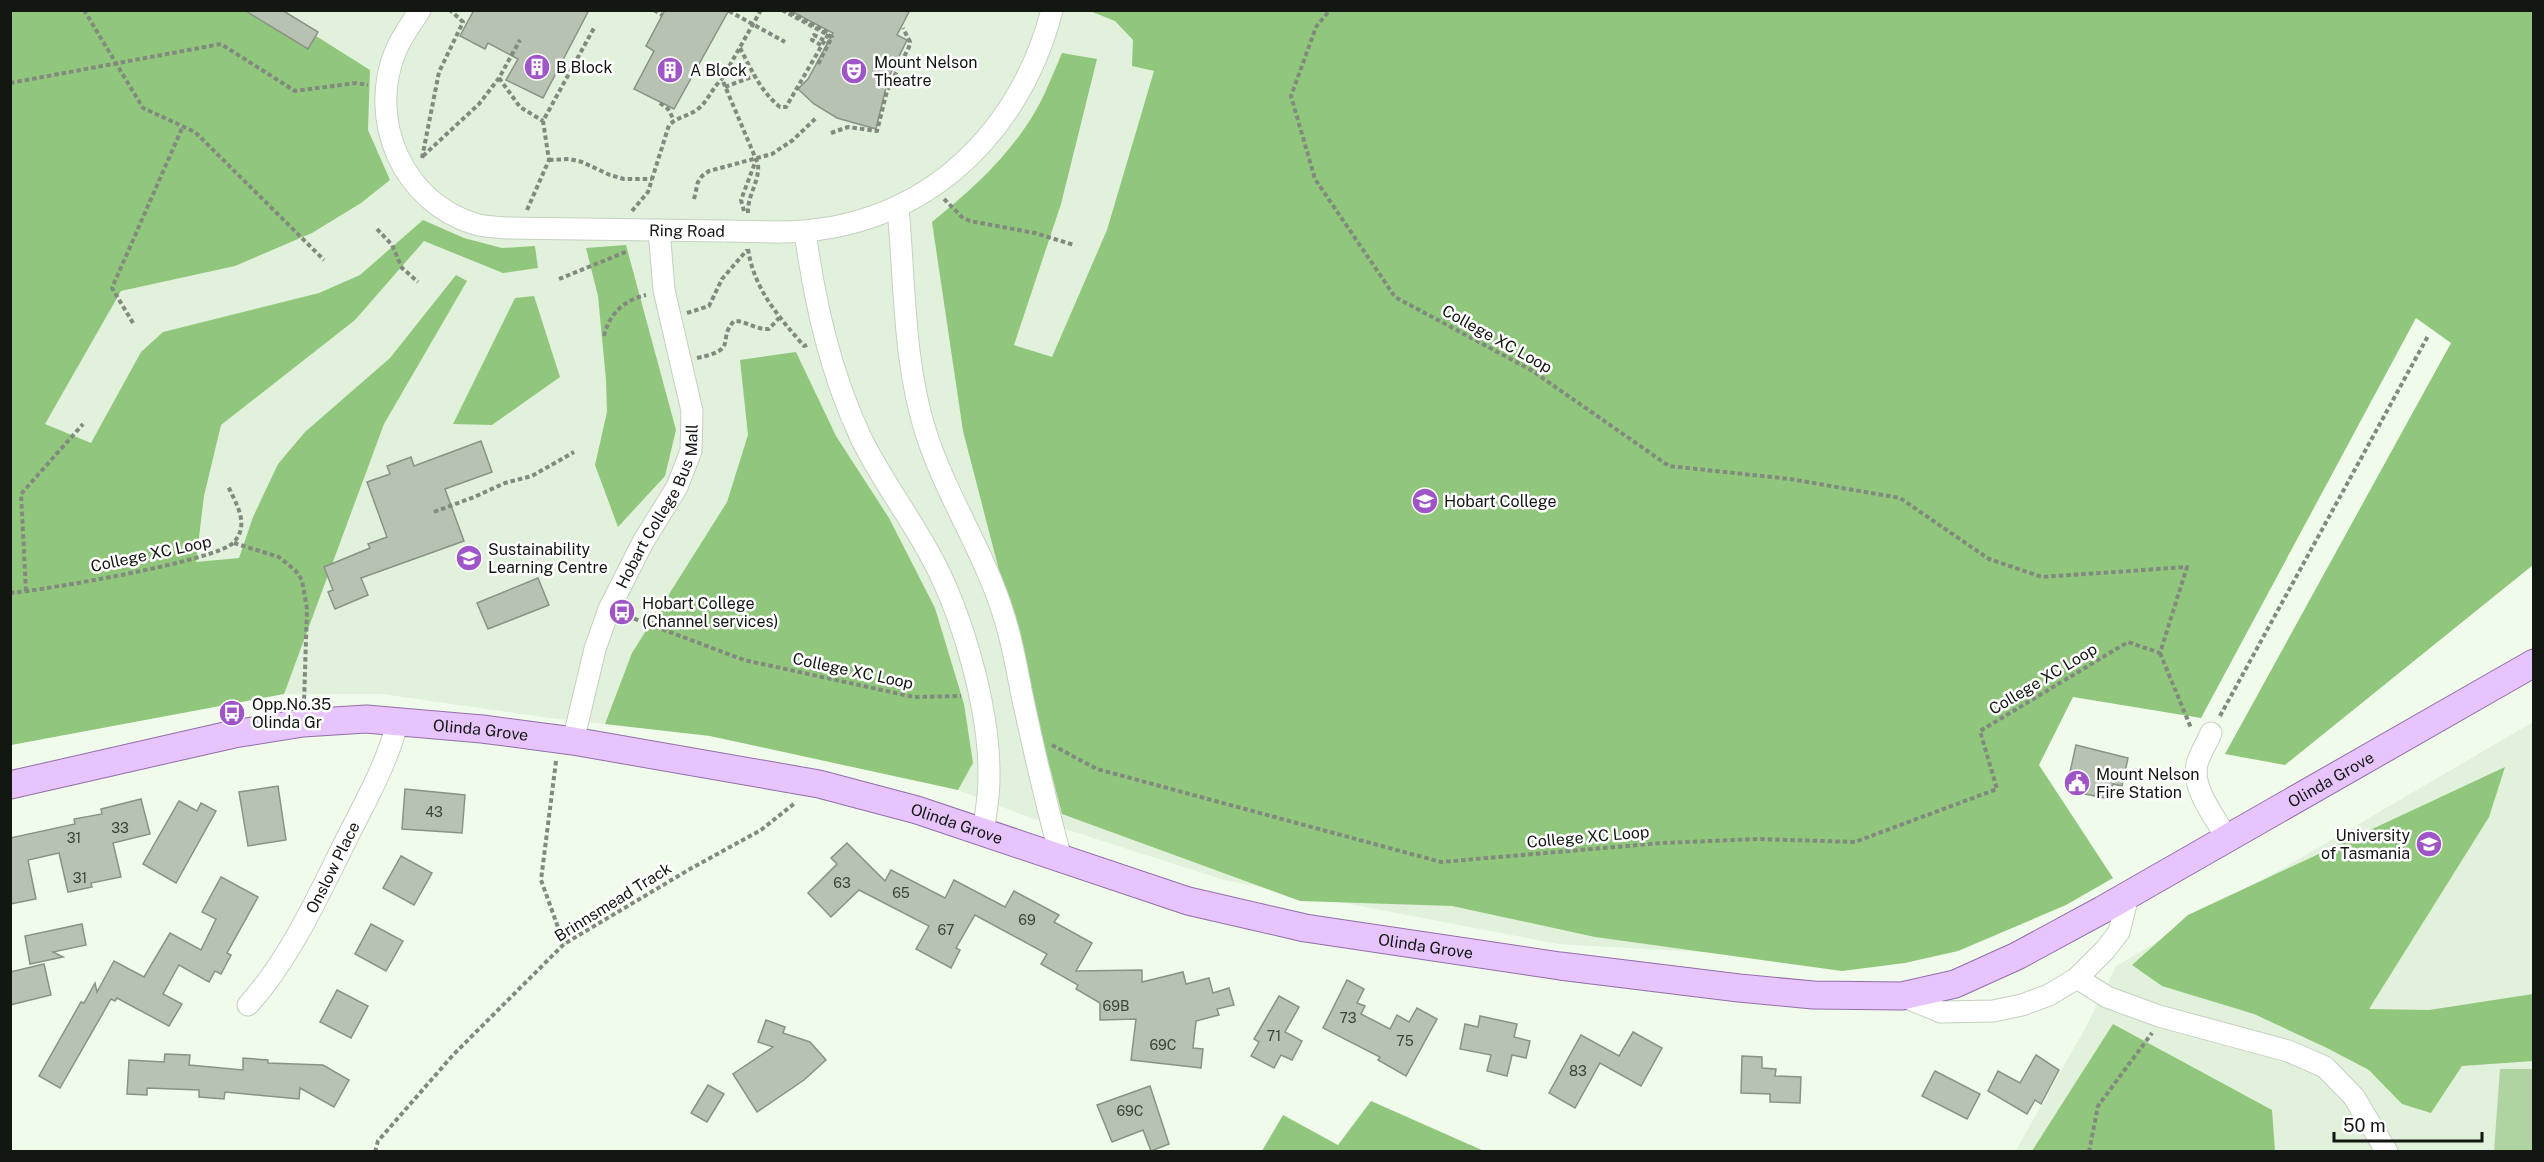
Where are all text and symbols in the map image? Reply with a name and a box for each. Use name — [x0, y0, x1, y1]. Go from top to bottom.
building icon: B Block — [522, 52, 552, 82]
place label: Mount Nelson Theatre — [874, 53, 977, 90]
building icon: A Block — [655, 55, 685, 85]
theatre icon: Mount Nelson Theatre — [839, 56, 869, 86]
place label: B Block — [556, 58, 612, 77]
place label: A Block — [690, 61, 747, 80]
street label: Ring Road — [649, 220, 725, 240]
street label: College XC Loop — [1439, 301, 1555, 377]
street label: Hobart College Bus Mall — [612, 424, 701, 591]
school or university icon: Hobart College — [1410, 486, 1440, 516]
place label: Hobart College — [1444, 492, 1556, 511]
street label: College XC Loop — [89, 532, 213, 576]
place label: Sustainability Learning Centre — [488, 540, 608, 577]
school or university icon: Sustainability Learning Centre — [454, 543, 484, 573]
place label: Hobart College (Channel services) — [642, 594, 778, 631]
bus stop icon: Hobart College (Channel services) — [607, 597, 637, 627]
street label: College XC Loop — [1985, 639, 2101, 719]
street label: College XC Loop — [791, 649, 915, 693]
place label: Opp.No.35 Olinda Gr — [252, 695, 331, 732]
bus stop icon: Opp.No.35 Olinda Gr — [217, 698, 247, 728]
street label: Olinda Grove — [432, 715, 530, 745]
street label: Olinda Grove — [2284, 747, 2377, 811]
place label: Mount Nelson Fire Station — [2096, 765, 2199, 802]
public building icon: Mount Nelson Fire Station — [2062, 768, 2092, 798]
street label: Olinda Grove — [909, 799, 1005, 848]
house number: 43 — [425, 804, 443, 820]
street label: Onslow Place — [301, 818, 363, 916]
house number: 33 — [111, 820, 129, 836]
street label: College XC Loop — [1526, 822, 1650, 852]
place label: University of Tasmania — [2321, 826, 2410, 863]
school or university icon: University of Tasmania — [2414, 829, 2444, 859]
house number: 31 — [67, 830, 81, 846]
street label: Brinnsmead Track — [551, 858, 675, 946]
house number: 31 — [73, 870, 87, 886]
house number: 63 — [833, 875, 851, 891]
house number: 65 — [892, 885, 910, 901]
house number: 69 — [1018, 912, 1036, 928]
house number: 67 — [938, 922, 954, 938]
street label: Olinda Grove — [1377, 930, 1474, 962]
house number: 69B — [1103, 998, 1129, 1014]
house number: 73 — [1340, 1010, 1357, 1026]
house number: 71 — [1267, 1028, 1281, 1044]
house number: 75 — [1396, 1033, 1414, 1049]
house number: 69C — [1149, 1037, 1177, 1053]
house number: 83 — [1569, 1063, 1587, 1079]
house number: 69C — [1116, 1103, 1144, 1119]
scale bar — [2334, 1105, 2482, 1143]
text: 50 m — [2343, 1115, 2386, 1136]

